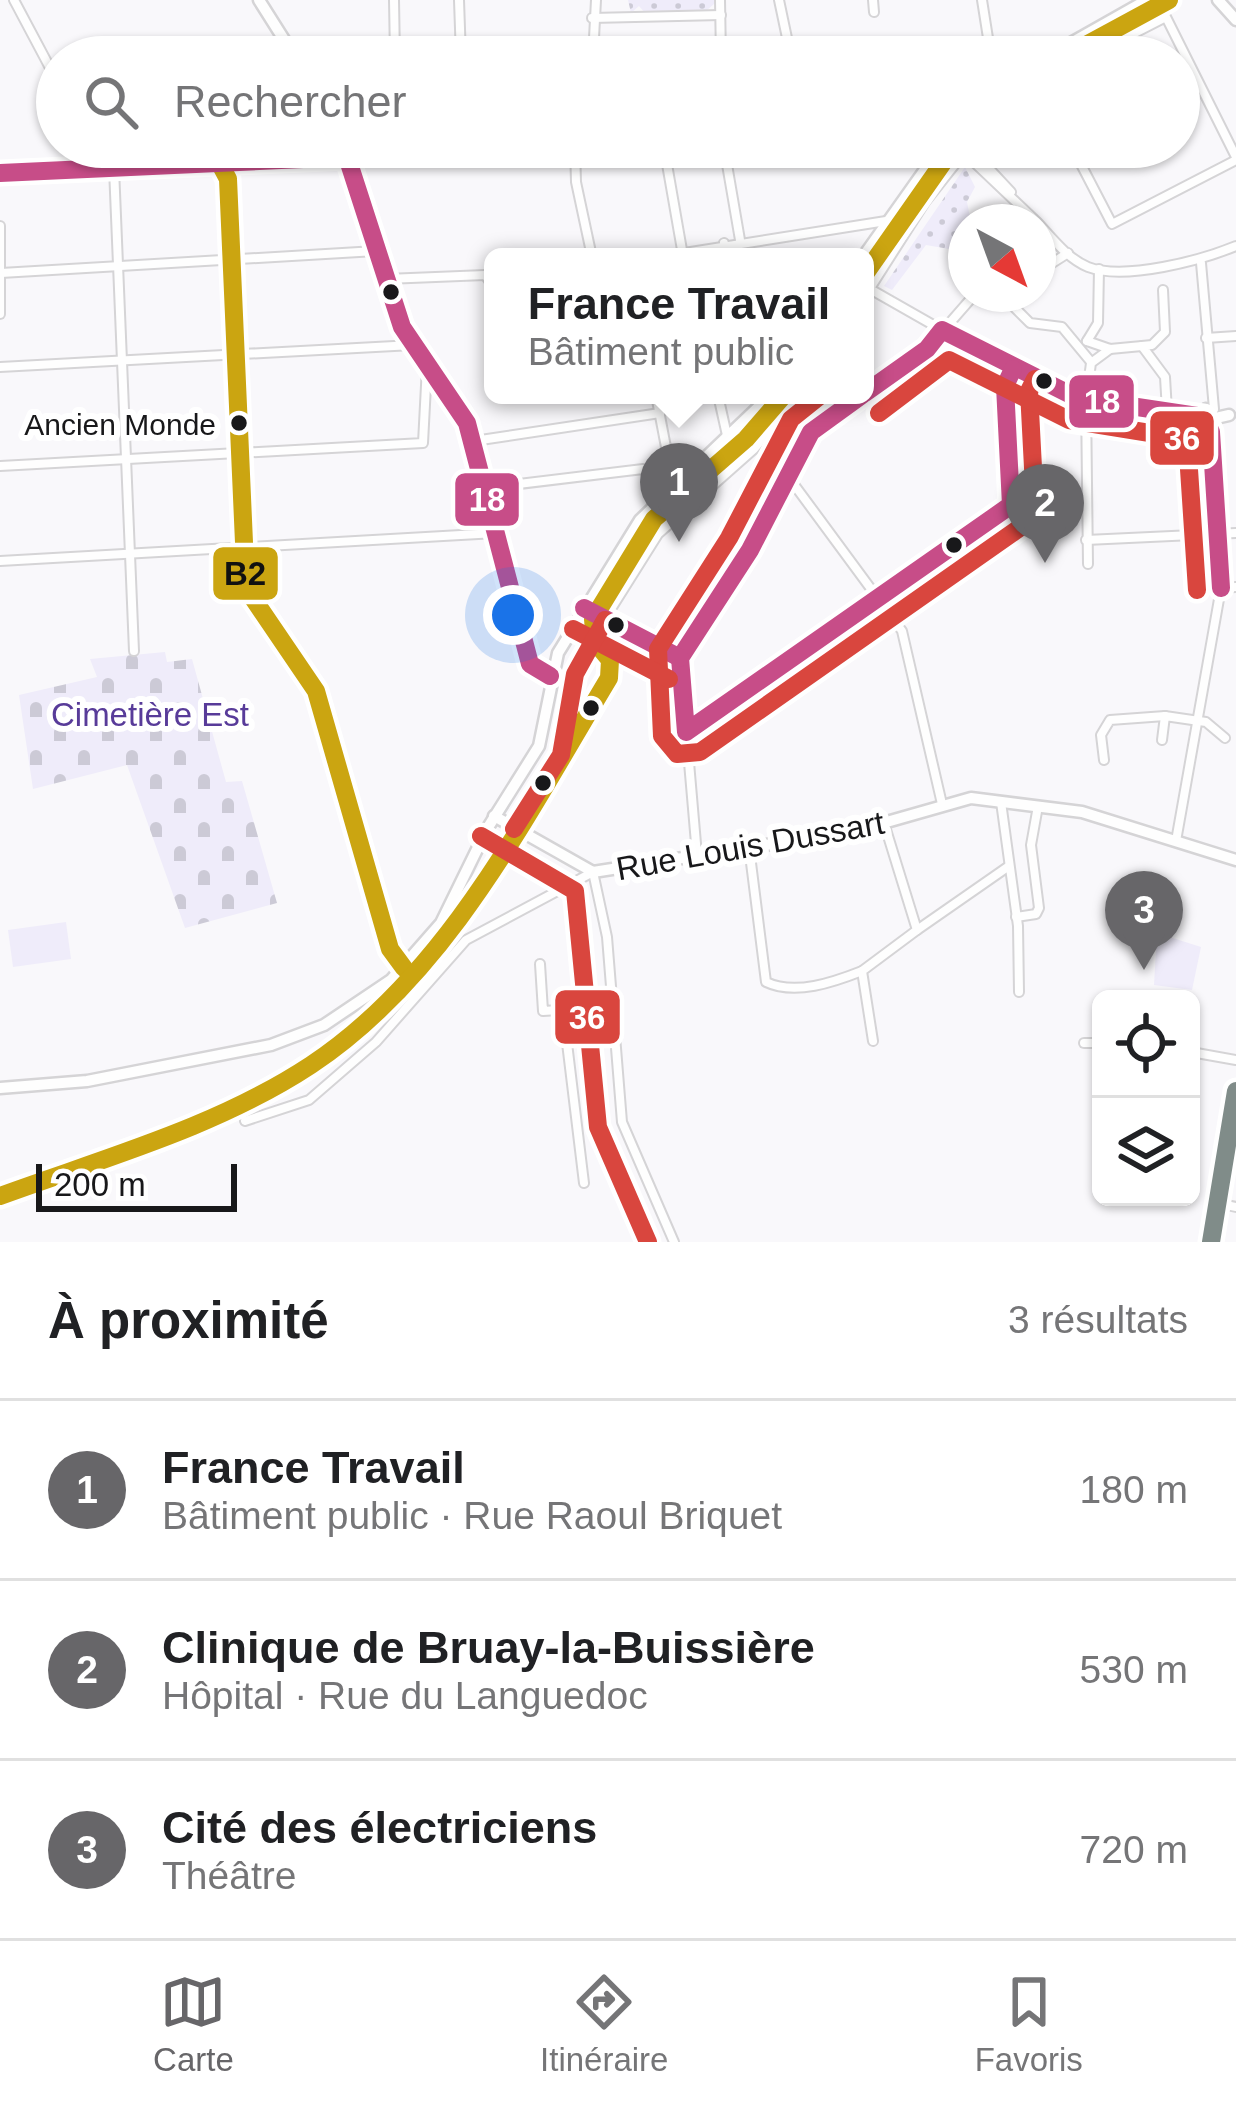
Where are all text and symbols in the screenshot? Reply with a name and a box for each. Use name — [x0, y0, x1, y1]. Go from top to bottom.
search box — [36, 36, 1200, 168]
icon: search — [78, 69, 144, 135]
text: Rechercher — [174, 76, 407, 127]
north arrow — [948, 204, 1056, 312]
popup — [484, 248, 874, 404]
text: France Travail — [528, 278, 830, 329]
unlabelled marker — [380, 281, 402, 303]
text: Bâtiment public — [528, 330, 794, 373]
unlabelled marker — [1033, 370, 1055, 392]
line badge: 18 — [1067, 373, 1136, 430]
text: 18 — [1084, 383, 1120, 420]
place label: Ancien Monde — [24, 408, 216, 441]
line badge: 36 — [1148, 409, 1216, 467]
marker: Ancien Monde — [228, 412, 250, 434]
text: 36 — [1164, 420, 1200, 457]
pin: 1 — [640, 443, 718, 542]
pin: 2 — [1006, 464, 1084, 563]
line badge: 18 — [453, 471, 521, 528]
text: 18 — [469, 481, 505, 518]
unlabelled marker — [943, 534, 965, 556]
line badge: B2 — [211, 545, 280, 602]
text: B2 — [224, 555, 266, 592]
your location — [483, 585, 543, 645]
unlabelled marker — [605, 614, 627, 636]
park label: Cimetière Est — [51, 696, 249, 733]
unlabelled marker — [580, 697, 602, 719]
unlabelled marker — [532, 772, 554, 794]
street label: Rue Louis Dussart — [613, 804, 887, 887]
pin: 3 — [1105, 871, 1183, 970]
line badge: 36 — [553, 988, 622, 1046]
map controls — [1092, 990, 1200, 1206]
button: locate — [1092, 990, 1200, 1098]
text: 36 — [569, 999, 605, 1036]
button: layers — [1092, 1098, 1200, 1206]
scale bar — [36, 1158, 237, 1211]
text: 200 m — [54, 1166, 146, 1203]
text: À proximité — [48, 1292, 329, 1349]
text: 3 résultats — [1008, 1298, 1188, 1341]
text: France Travail — [162, 1442, 465, 1493]
text: 1 — [76, 1468, 98, 1511]
text: 180 m — [1080, 1468, 1188, 1511]
text: Bâtiment public · Rue Raoul Briquet — [162, 1494, 782, 1537]
text: Clinique de Bruay-la-Buissière — [162, 1622, 815, 1673]
text: 2 — [76, 1648, 98, 1691]
text: 530 m — [1080, 1648, 1188, 1691]
text: Hôpital · Rue du Languedoc — [162, 1674, 648, 1717]
text: Cité des électriciens — [162, 1802, 597, 1853]
text: 3 — [76, 1828, 98, 1871]
text: 720 m — [1080, 1828, 1188, 1871]
text: Théâtre — [162, 1854, 296, 1897]
tab: Carte — [153, 1969, 234, 2079]
tab: Itinéraire — [540, 1969, 668, 2079]
tab: Favoris — [975, 1969, 1083, 2079]

